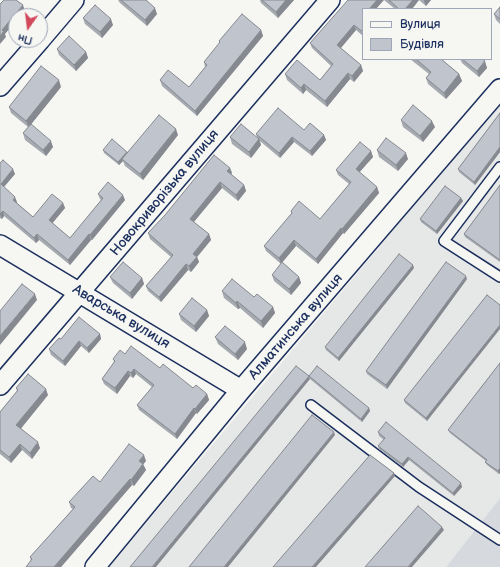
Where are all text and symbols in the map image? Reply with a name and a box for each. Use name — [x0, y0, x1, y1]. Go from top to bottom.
north arrow — [8, 8, 48, 48]
legend — [362, 8, 492, 60]
text: Вулиця — [400, 17, 440, 32]
text: Пн — [17, 31, 34, 47]
text: Будівля — [400, 37, 444, 52]
street label: Новокриворізька вулиця — [107, 126, 223, 260]
street label: Алматинська вулиця — [245, 271, 347, 383]
street label: Аварська вулиця — [69, 281, 173, 353]

